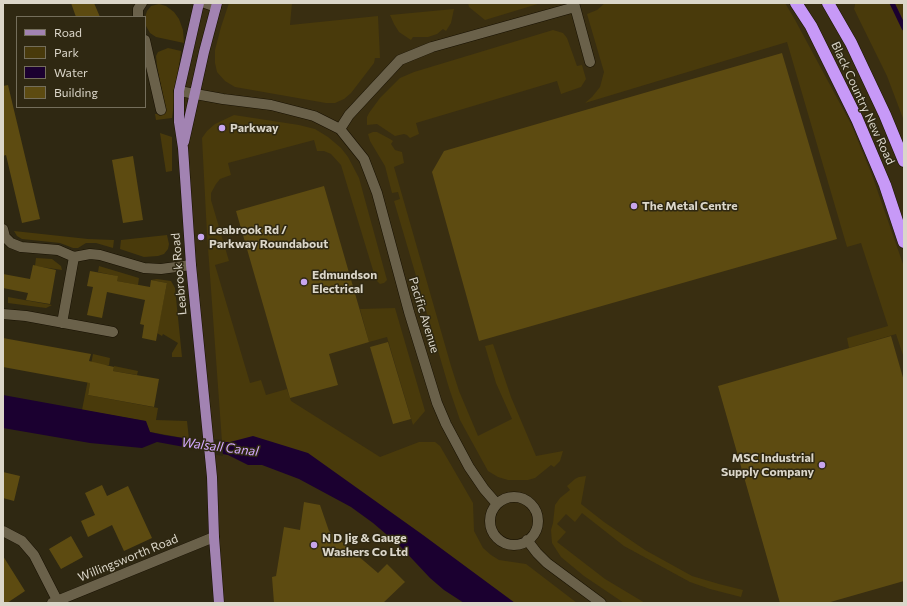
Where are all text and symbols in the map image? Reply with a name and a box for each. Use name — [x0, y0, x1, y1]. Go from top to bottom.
legend — [16, 16, 146, 108]
text: Road — [54, 25, 82, 39]
street label: Black Country New Road — [828, 39, 898, 167]
text: Park — [54, 45, 79, 59]
text: Water — [54, 65, 88, 79]
text: Building — [54, 85, 98, 99]
place label: Parkway — [230, 121, 279, 135]
marker: Parkway — [217, 123, 227, 133]
place label: The Metal Centre — [642, 199, 738, 213]
marker: The Metal Centre — [629, 201, 639, 211]
place label: Leabrook Rd / Parkway Roundabout — [209, 223, 328, 251]
street label: Leabrook Road — [168, 232, 190, 316]
marker: Leabrook Rd / Parkway Roundabout — [196, 232, 206, 242]
place label: Edmundson Electrical — [312, 268, 377, 296]
street label: Pacific Avenue — [406, 275, 442, 355]
marker: Edmundson Electrical — [299, 277, 309, 287]
water label: Walsall Canal — [180, 435, 260, 459]
place label: MSC Industrial Supply Company — [721, 451, 814, 479]
marker: MSC Industrial Supply Company — [817, 460, 827, 470]
street label: Willingsworth Road — [76, 531, 180, 585]
place label: N D Jig & Gauge Washers Co Ltd — [322, 531, 408, 559]
marker: N D Jig & Gauge Washers Co Ltd — [309, 540, 319, 550]

